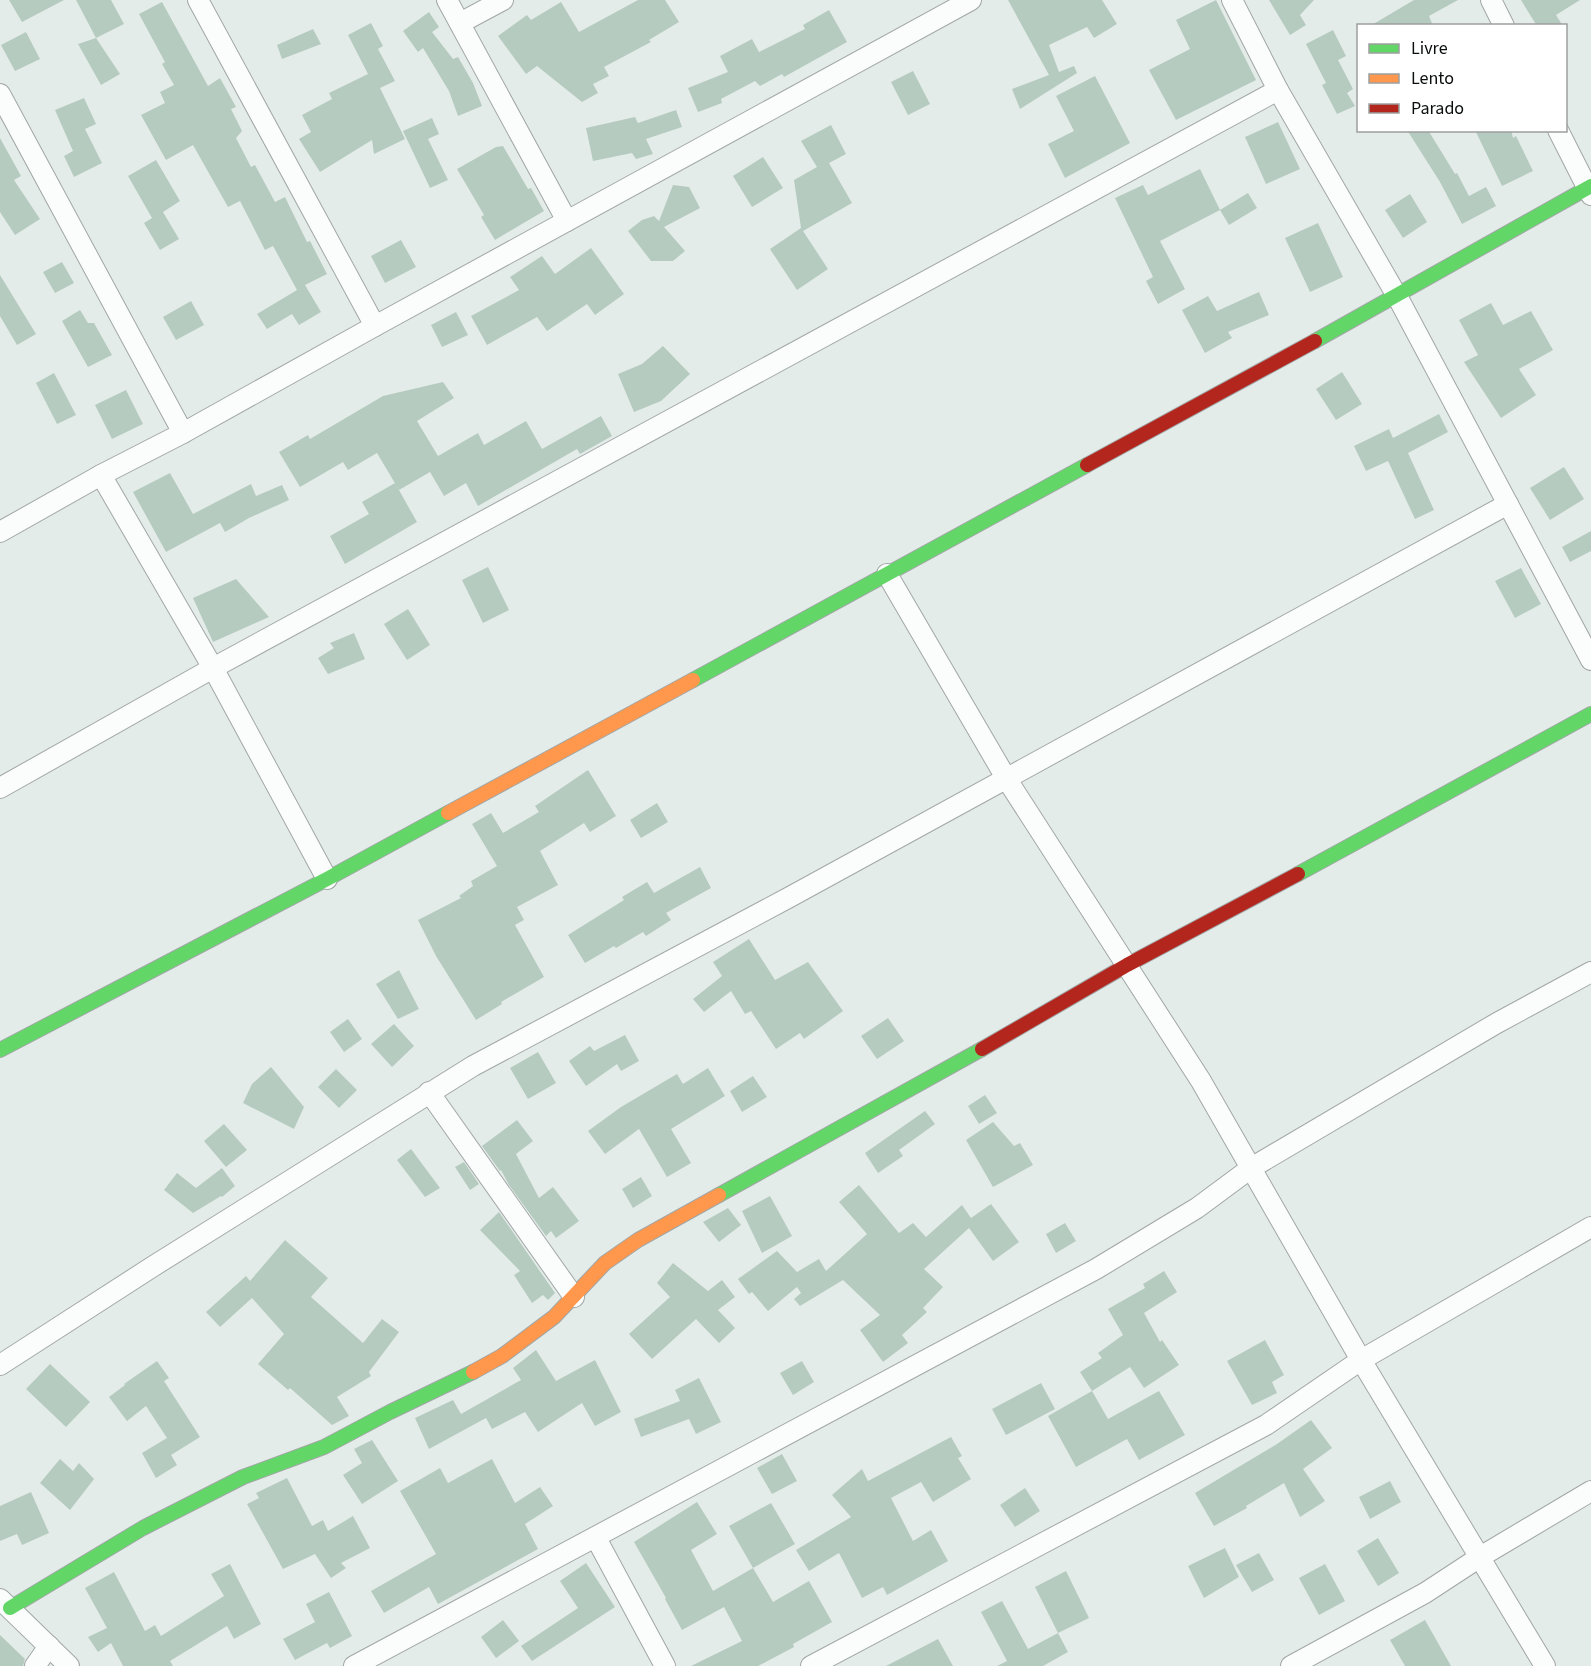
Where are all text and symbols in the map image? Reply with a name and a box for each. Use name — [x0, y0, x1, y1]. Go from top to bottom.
legend — [1357, 24, 1567, 132]
text: Livre — [1411, 36, 1448, 61]
text: Lento — [1411, 66, 1454, 91]
text: Parado — [1411, 96, 1464, 121]

